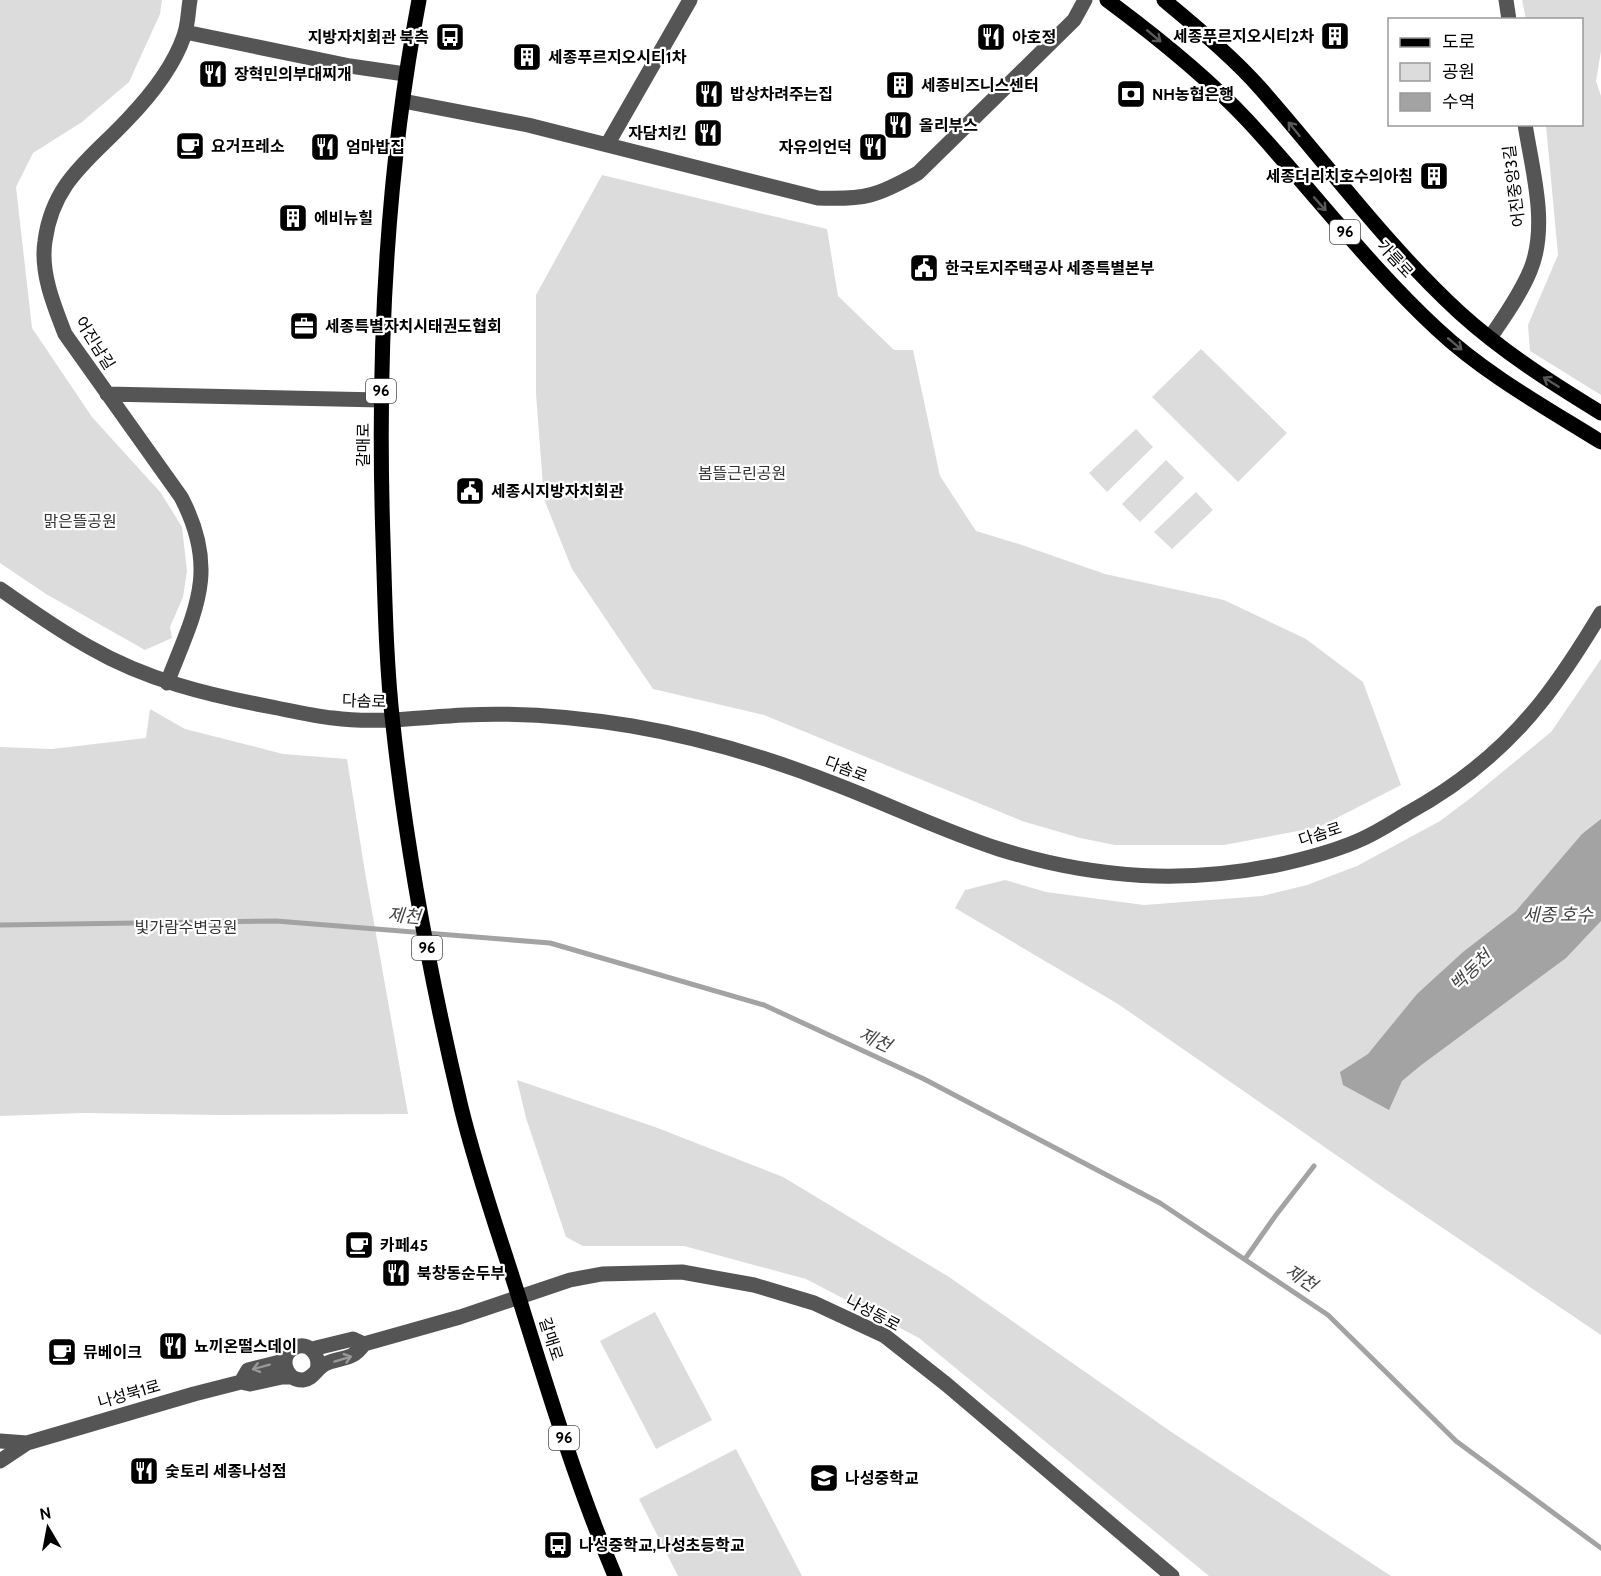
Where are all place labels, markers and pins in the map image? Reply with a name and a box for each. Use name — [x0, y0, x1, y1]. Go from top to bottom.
building icon: 세종푸르지오시티2차 — [1319, 20, 1351, 52]
bus stop icon: 지방자치회관 북측 — [434, 21, 466, 53]
restaurant icon: 아호정 — [975, 21, 1007, 53]
place label: 세종푸르지오시티2차 — [1173, 27, 1314, 46]
place label: 지방자치회관 북측 — [308, 28, 429, 47]
place label: 아호정 — [1012, 28, 1056, 47]
building icon: 세종푸르지오시티1차 — [511, 41, 543, 73]
place label: 세종푸르지오시티1차 — [548, 48, 687, 67]
restaurant icon: 장혁민의부대찌개 — [197, 58, 229, 90]
place label: 장혁민의부대찌개 — [234, 65, 352, 84]
building icon: 세종비즈니스센터 — [884, 69, 916, 101]
place label: 세종비즈니스센터 — [921, 76, 1039, 95]
restaurant icon: 밥상차려주는집 — [693, 78, 725, 110]
bank icon: NH농협은행 — [1115, 78, 1147, 110]
place label: 밥상차려주는집 — [730, 85, 833, 104]
place label: NH농협은행 — [1152, 85, 1234, 104]
restaurant icon: 올리부스 — [882, 109, 914, 141]
place label: 올리부스 — [919, 116, 978, 135]
restaurant icon: 자담치킨 — [692, 117, 724, 149]
place label: 자담치킨 — [628, 124, 687, 143]
cafe icon: 요거프레소 — [174, 130, 206, 162]
restaurant icon: 엄마밥집 — [309, 131, 341, 163]
restaurant icon: 자유의언덕 — [857, 131, 889, 163]
place label: 요거프레소 — [211, 137, 285, 156]
place label: 엄마밥집 — [346, 138, 405, 157]
place label: 자유의언덕 — [778, 138, 852, 157]
building icon: 세종더리치호수의아침 — [1418, 160, 1450, 192]
place label: 세종더리치호수의아침 — [1266, 167, 1413, 186]
building icon: 에비뉴힐 — [277, 202, 309, 234]
place label: 에비뉴힐 — [314, 209, 373, 228]
public building icon: 한국토지주택공사 세종특별본부 — [908, 252, 940, 284]
place label: 한국토지주택공사 세종특별본부 — [945, 259, 1155, 278]
office icon: 세종특별자치시태권도협회 — [288, 310, 320, 342]
place label: 세종특별자치시태권도협회 — [325, 317, 502, 336]
public building icon: 세종시지방자치회관 — [454, 475, 486, 507]
place label: 세종시지방자치회관 — [491, 482, 624, 501]
cafe icon: 카페45 — [343, 1229, 375, 1261]
place label: 카페45 — [380, 1236, 428, 1255]
restaurant icon: 북창동순두부 — [380, 1257, 412, 1289]
place label: 북창동순두부 — [417, 1264, 505, 1283]
restaurant icon: 뇨끼온떨스데이 — [157, 1330, 189, 1362]
cafe icon: 뮤베이크 — [46, 1336, 78, 1368]
place label: 뇨끼온떨스데이 — [194, 1337, 297, 1356]
place label: 뮤베이크 — [83, 1343, 142, 1362]
restaurant icon: 숯토리 세종나성점 — [128, 1455, 160, 1487]
place label: 숯토리 세종나성점 — [165, 1462, 286, 1481]
school or university icon: 나성중학교 — [808, 1462, 840, 1494]
place label: 나성중학교 — [845, 1469, 919, 1488]
bus stop icon: 나성중학교,나성초등학교 — [542, 1529, 574, 1561]
place label: 나성중학교,나성초등학교 — [579, 1536, 745, 1555]

